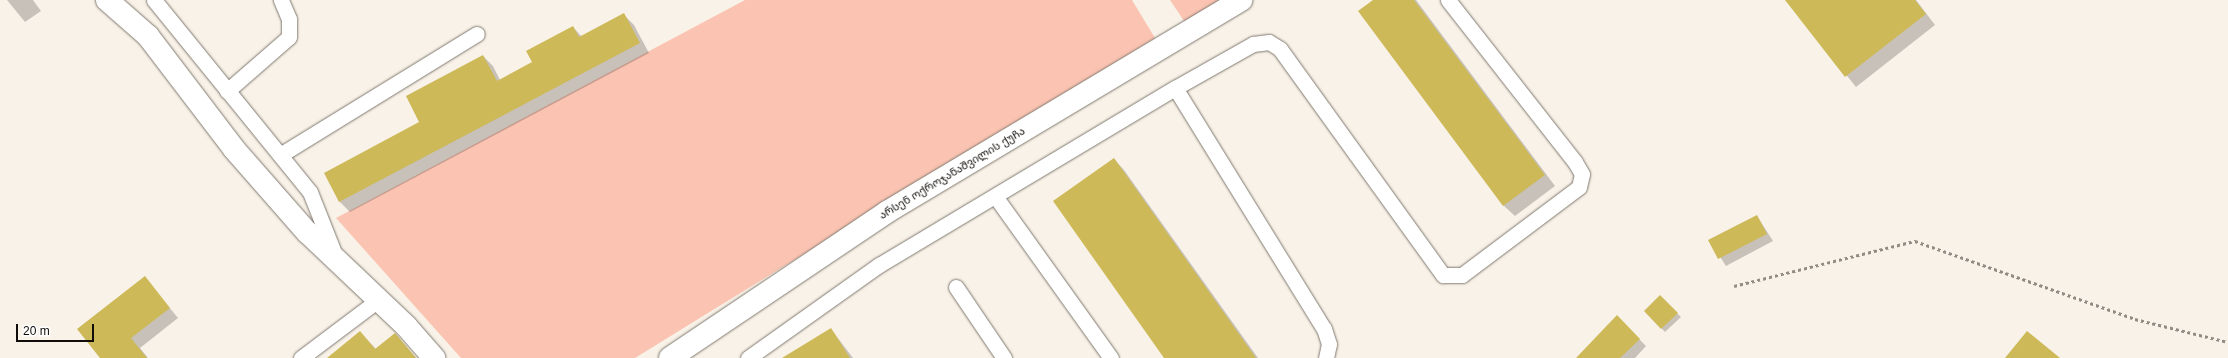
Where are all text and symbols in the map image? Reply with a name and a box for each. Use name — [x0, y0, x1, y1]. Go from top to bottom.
street label: არსენ ოქროჯანაშვილის ქუჩა — [877, 124, 1027, 222]
scale bar — [18, 316, 96, 342]
text: 20 m — [23, 324, 50, 338]

